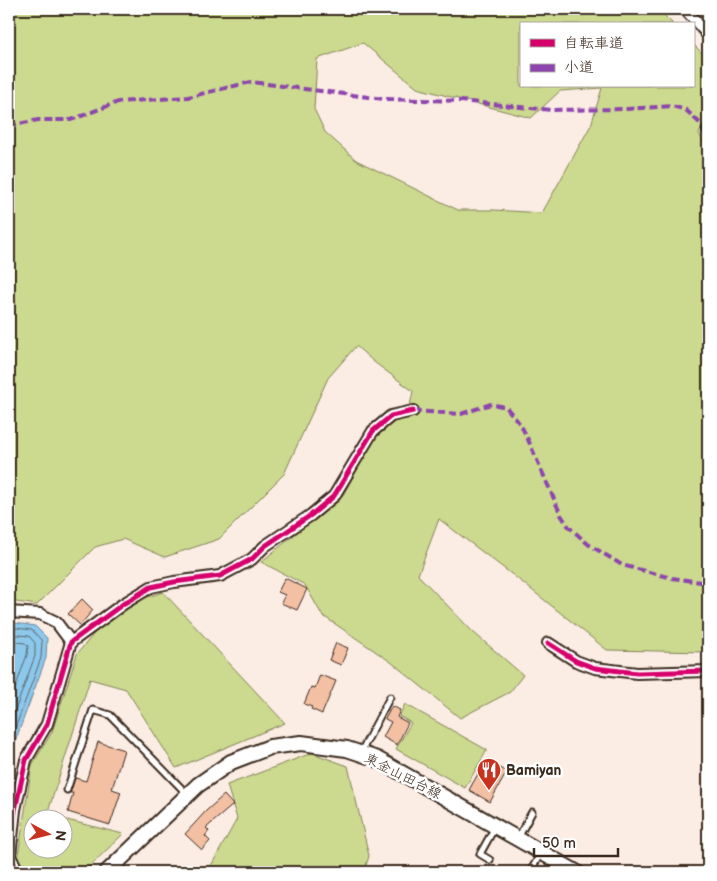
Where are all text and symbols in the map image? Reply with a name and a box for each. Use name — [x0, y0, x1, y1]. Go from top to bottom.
legend — [520, 22, 694, 88]
text: 自転車道 — [564, 34, 624, 53]
text: 小道 — [564, 58, 594, 77]
street label: 東金山田台線 — [362, 749, 444, 803]
restaurant icon: Bamiyan — [476, 757, 502, 791]
place label: Bamiyan — [506, 762, 562, 779]
north arrow — [22, 808, 72, 858]
scale bar — [534, 826, 618, 858]
text: N — [51, 829, 69, 842]
text: 50 m — [542, 834, 576, 853]

